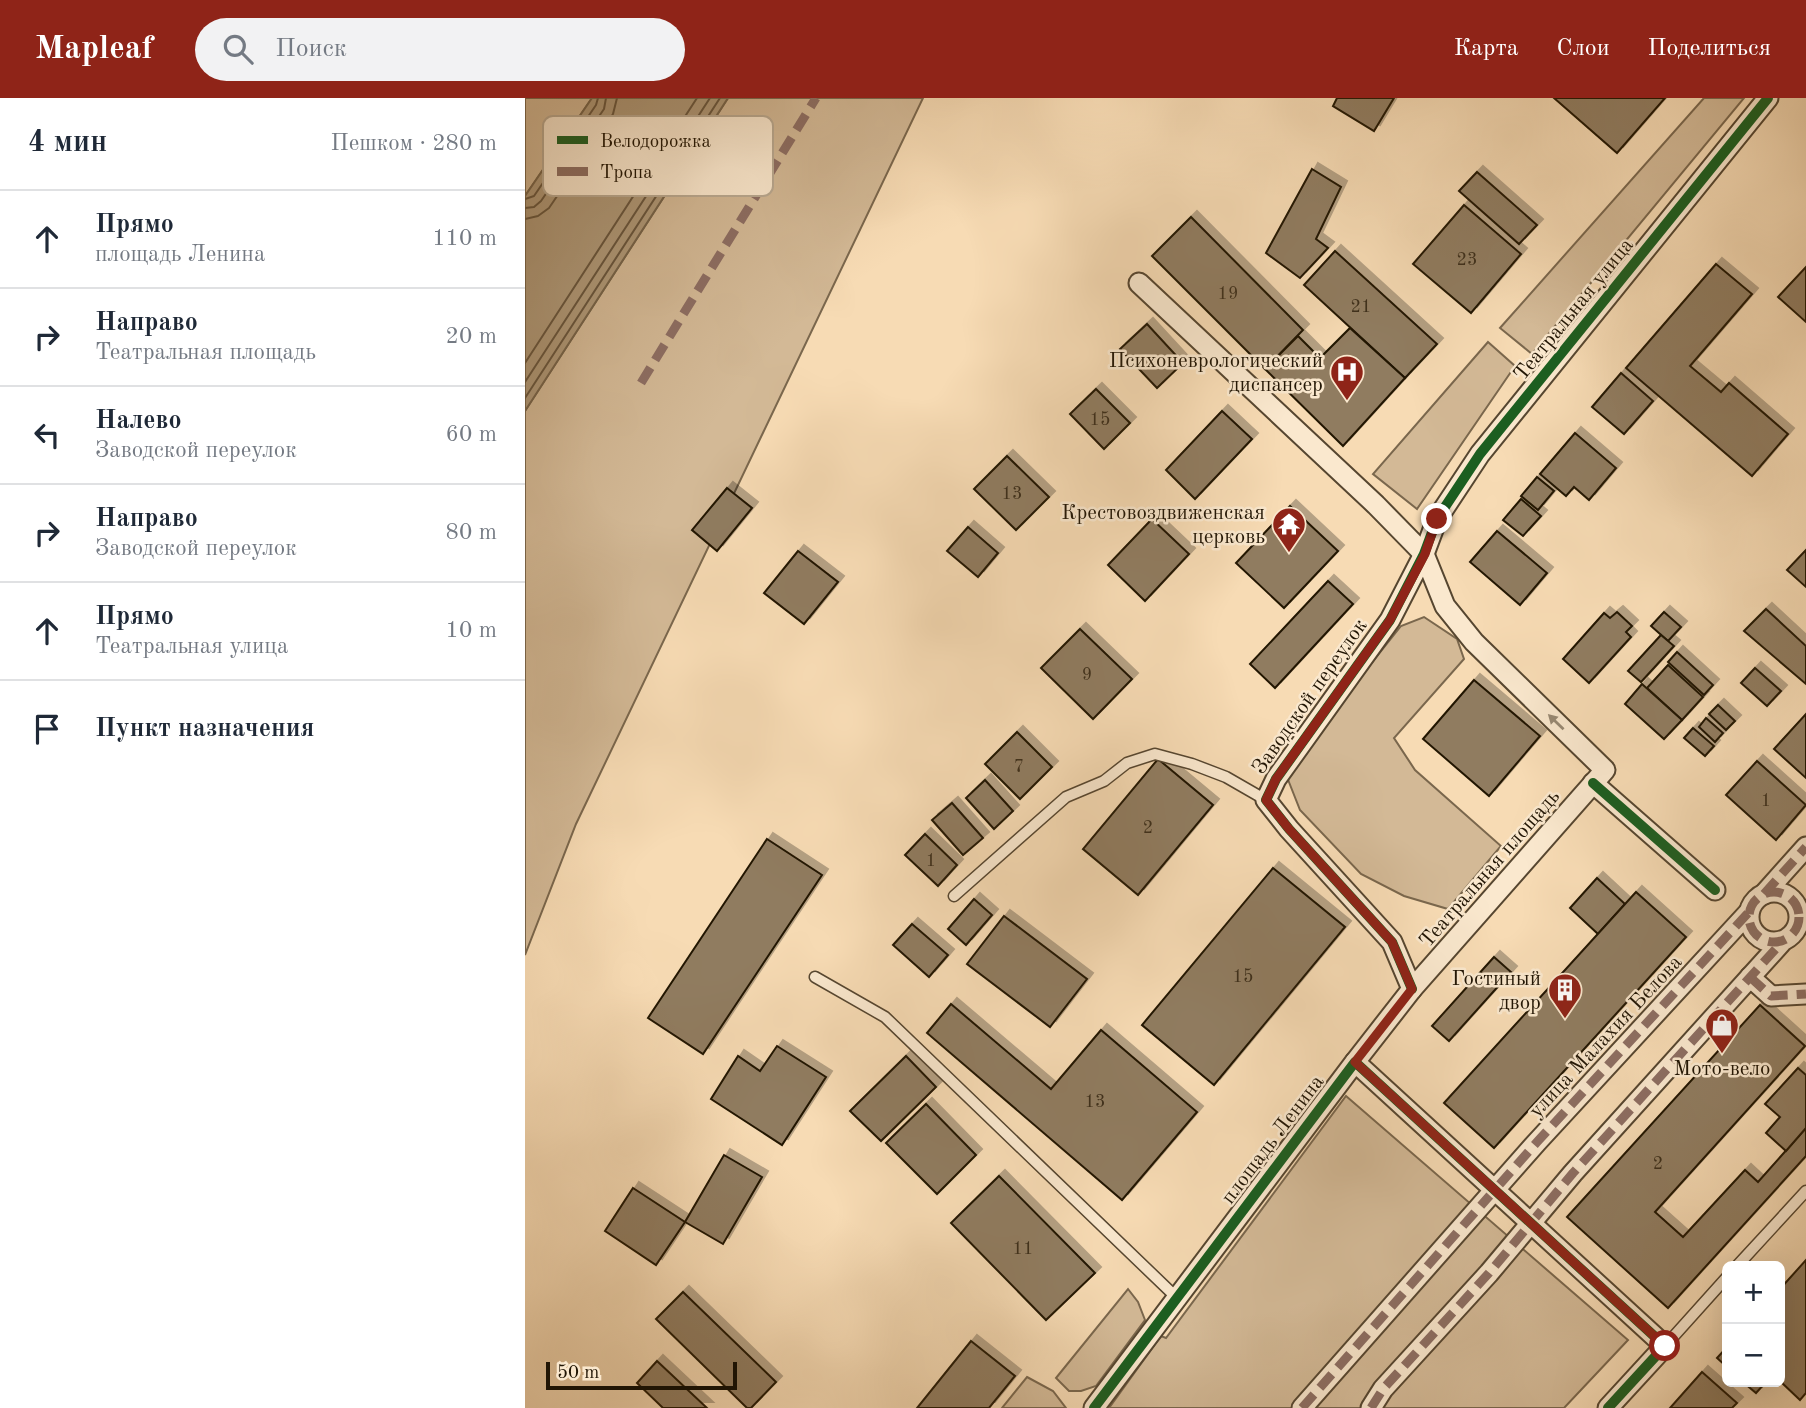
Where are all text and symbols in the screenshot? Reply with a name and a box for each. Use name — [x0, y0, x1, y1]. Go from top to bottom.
search box — [195, 18, 685, 81]
icon: search — [219, 30, 257, 68]
text: Mapleaf — [35, 33, 153, 66]
text: Поиск — [275, 36, 347, 62]
text: Карта — [1454, 37, 1519, 61]
text: Слои — [1557, 37, 1610, 61]
text: Поделиться — [1648, 37, 1771, 61]
legend — [543, 116, 773, 196]
text: 4 мин — [28, 128, 107, 158]
text: Пешком · 280 m — [331, 132, 497, 155]
text: Велодорожка — [600, 133, 711, 152]
text: Тропа — [600, 164, 653, 183]
text: Прямо — [95, 212, 174, 238]
icon: ahead — [28, 220, 66, 258]
text: 110 m — [432, 227, 497, 250]
street label: Театральная улица — [1510, 235, 1638, 385]
text: площадь Ленина — [95, 243, 265, 266]
house number: 23 — [1457, 251, 1477, 269]
house number: 19 — [1218, 285, 1238, 303]
house number: 21 — [1351, 298, 1371, 316]
text: Направо — [95, 310, 198, 336]
icon: right — [28, 318, 66, 356]
text: 20 m — [446, 325, 497, 348]
text: Театральная площадь — [95, 341, 316, 364]
place label: Психоневрологический диспансер — [1109, 351, 1323, 396]
hospital icon: Психоневрологический диспансер — [1328, 353, 1366, 402]
text: Налево — [95, 408, 182, 434]
house number: 15 — [1090, 411, 1110, 429]
icon: left — [28, 416, 66, 454]
text: 60 m — [446, 423, 497, 446]
text: Заводской переулок — [95, 439, 297, 462]
house number: 13 — [1002, 485, 1022, 503]
place label: Крестовоздвиженская церковь — [1061, 503, 1265, 548]
route end — [1421, 503, 1452, 534]
temple icon: Крестовоздвиженская церковь — [1270, 505, 1308, 554]
text: Направо — [95, 506, 198, 532]
icon: right — [28, 514, 66, 552]
text: 80 m — [446, 521, 497, 544]
text: Заводской переулок — [95, 537, 297, 560]
text: Прямо — [95, 604, 174, 630]
icon: ahead — [28, 612, 66, 650]
street label: Заводской переулок — [1249, 615, 1372, 778]
text: 10 m — [446, 619, 497, 642]
text: Театральная улица — [95, 635, 288, 658]
house number: 9 — [1082, 666, 1092, 684]
icon: arrive — [28, 710, 66, 748]
one-way arrow — [1548, 714, 1565, 731]
text: Пункт назначения — [95, 716, 314, 742]
house number: 7 — [1014, 758, 1024, 776]
street label: Театральная площадь — [1416, 786, 1564, 952]
house number: 1 — [1761, 792, 1771, 810]
house number: 2 — [1143, 819, 1153, 837]
house number: 1 — [926, 852, 936, 870]
street label: улица Малахия Белова — [1526, 952, 1687, 1122]
house number: 15 — [1233, 968, 1253, 986]
place label: Гостиный двор — [1451, 969, 1541, 1014]
building icon: Гостиный двор — [1546, 971, 1584, 1020]
shop icon: Мото-вело — [1703, 1006, 1741, 1055]
place label: Мото-вело — [1674, 1059, 1770, 1080]
street label: площадь Ленина — [1218, 1071, 1328, 1208]
house number: 13 — [1085, 1093, 1105, 1111]
house number: 2 — [1653, 1155, 1663, 1173]
house number: 11 — [1013, 1240, 1033, 1258]
map controls — [1722, 1261, 1785, 1387]
button: + — [1722, 1261, 1785, 1324]
button: − — [1722, 1324, 1785, 1387]
route start — [1649, 1330, 1680, 1361]
scale bar — [546, 1359, 737, 1391]
text: 50 m — [557, 1364, 599, 1383]

